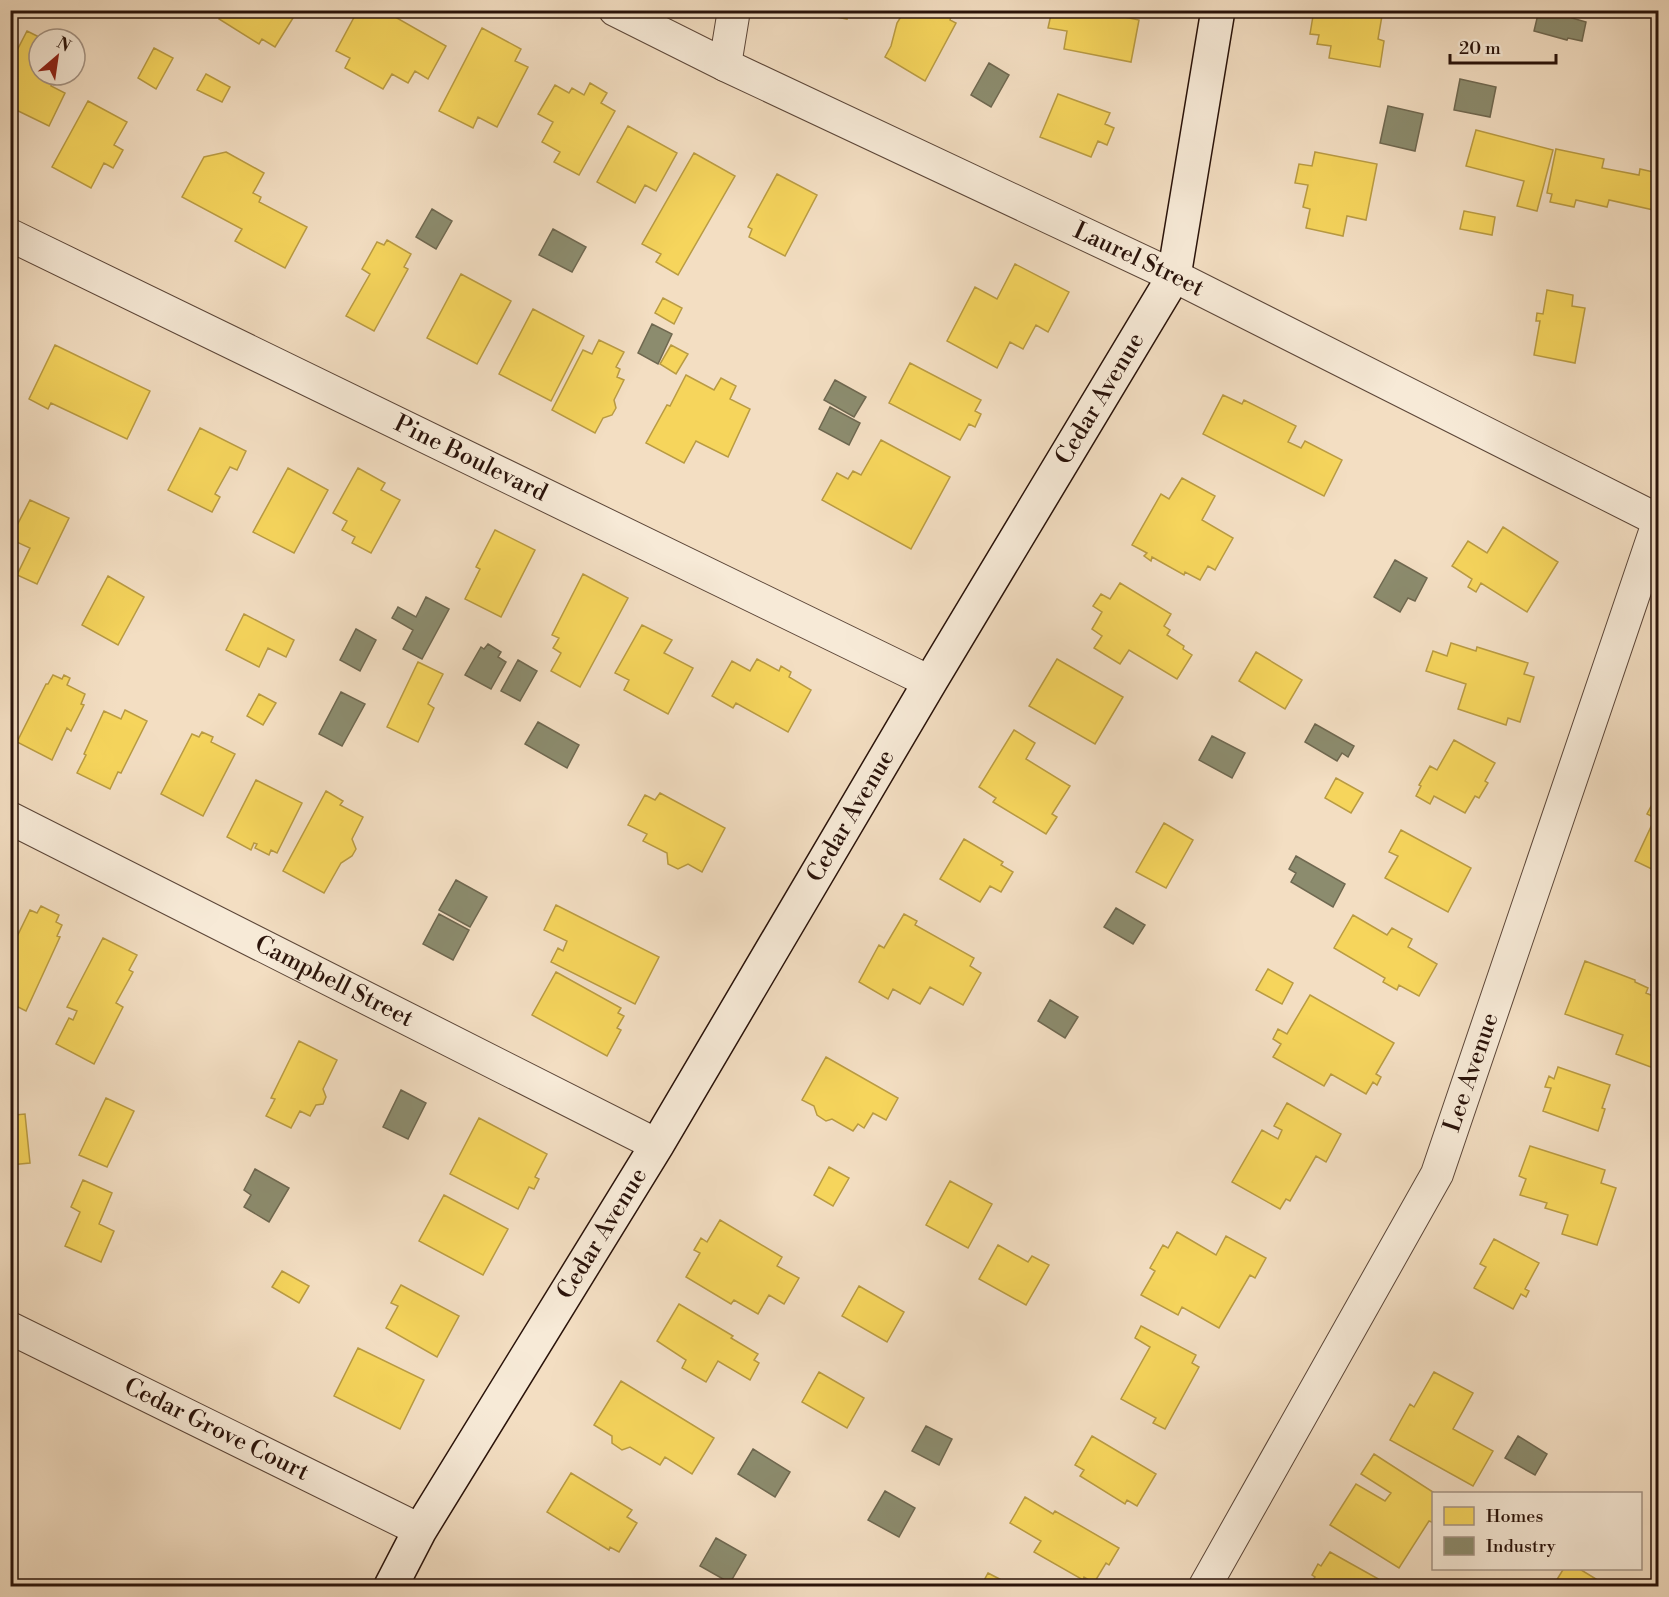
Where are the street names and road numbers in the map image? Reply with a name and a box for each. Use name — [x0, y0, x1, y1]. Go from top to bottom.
street label: Laurel Street — [1068, 216, 1209, 304]
street label: Cedar Avenue — [1049, 327, 1151, 470]
street label: Pine Boulevard — [389, 409, 552, 509]
street label: Cedar Avenue — [800, 744, 902, 888]
street label: Campbell Street — [250, 929, 419, 1035]
street label: Lee Avenue — [1437, 1009, 1506, 1136]
street label: Cedar Avenue — [551, 1162, 654, 1305]
street label: Cedar Grove Court — [119, 1371, 314, 1488]

